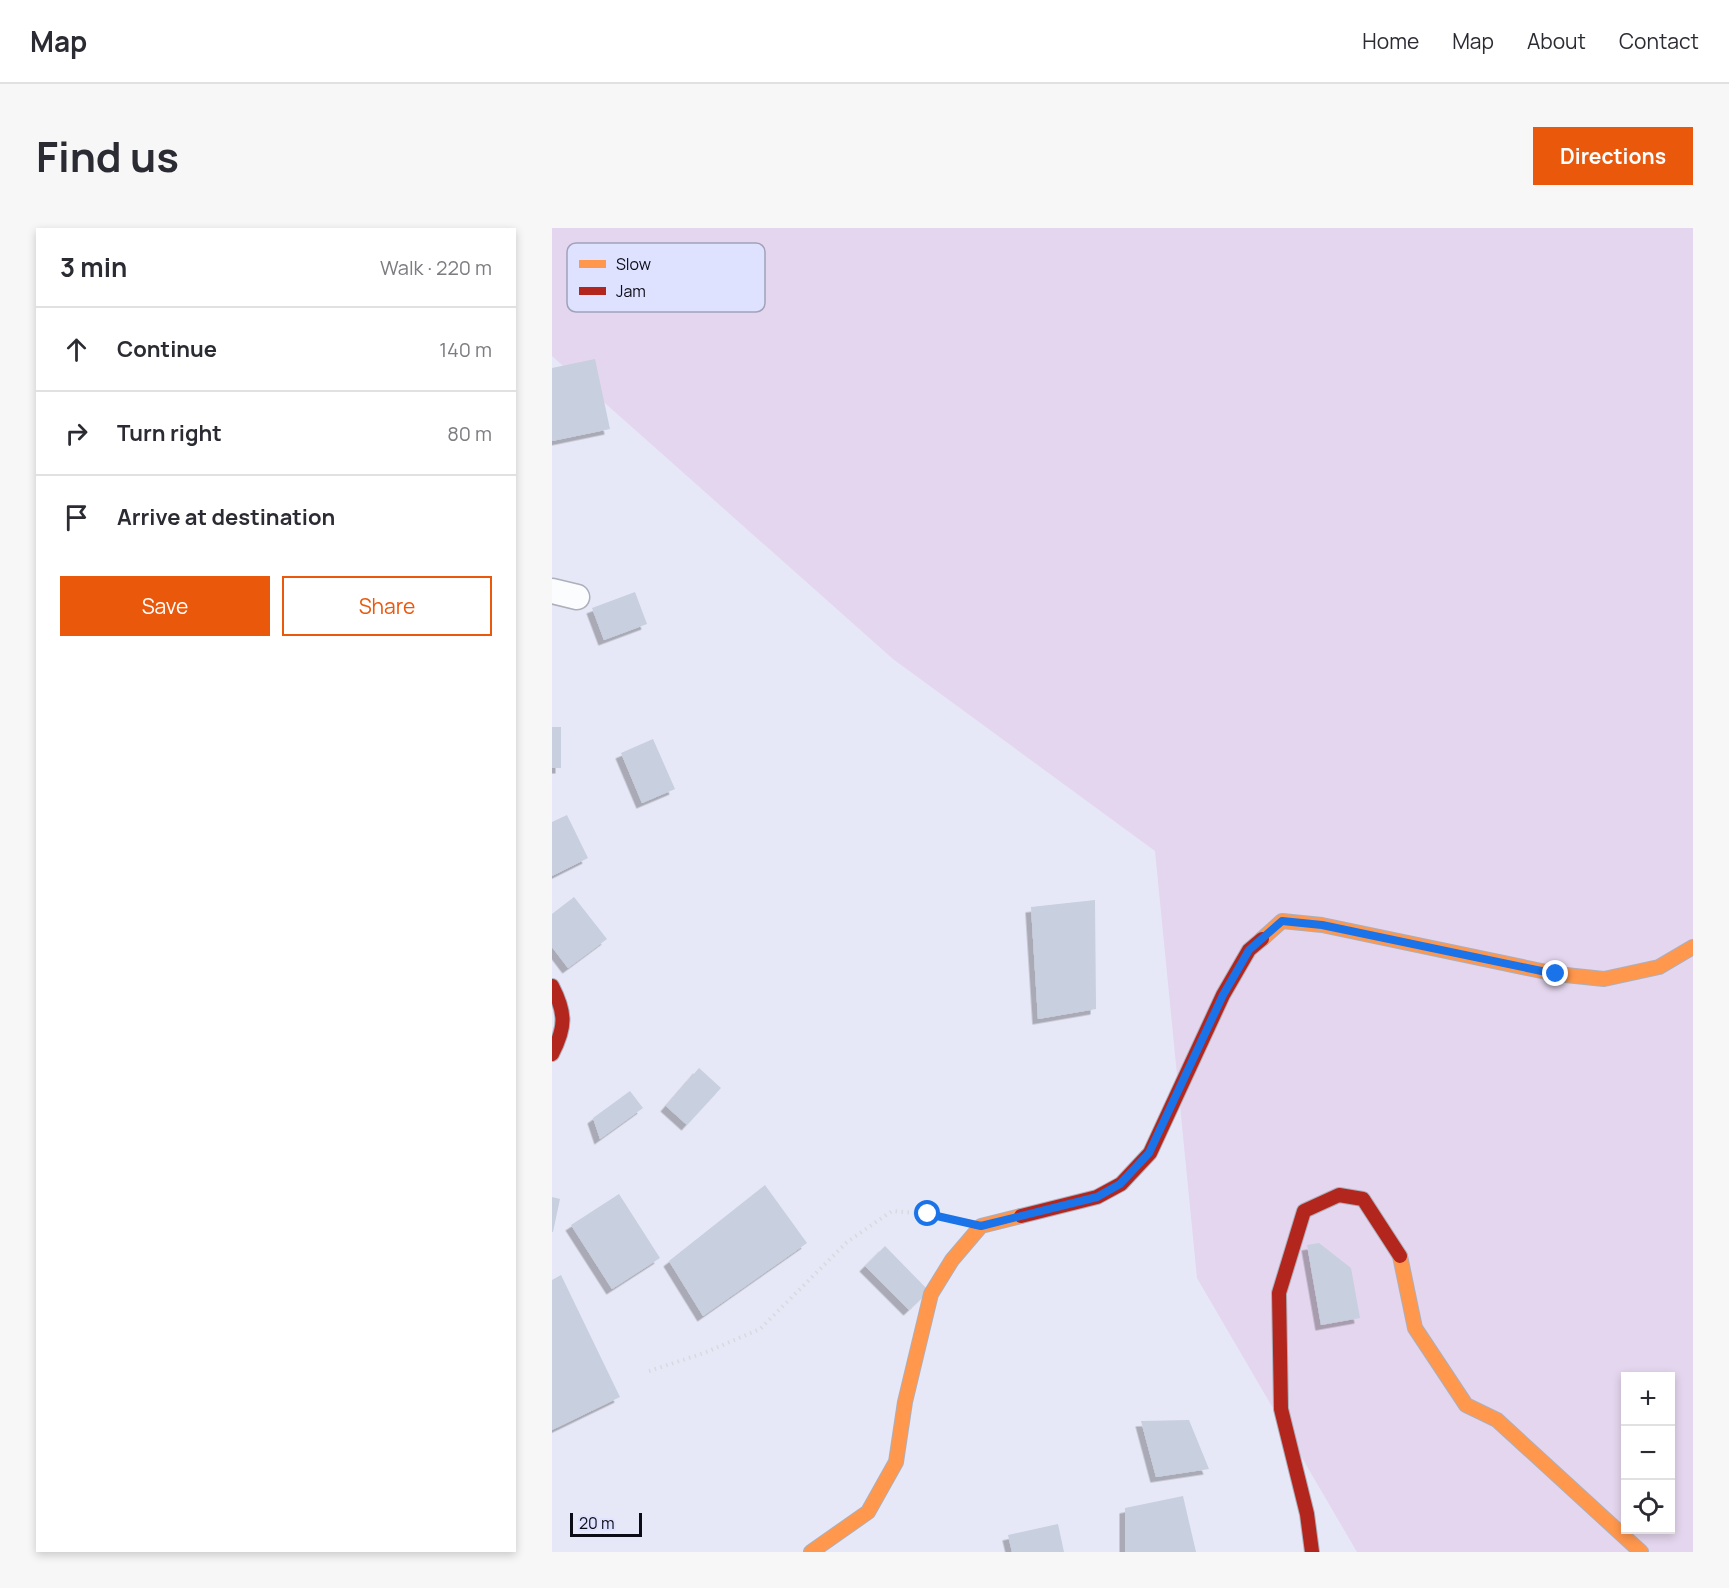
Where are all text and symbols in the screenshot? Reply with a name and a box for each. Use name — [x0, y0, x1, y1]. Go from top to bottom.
text: Map — [30, 22, 87, 60]
text: Home — [1362, 27, 1419, 55]
text: Map — [1452, 27, 1494, 55]
text: About — [1527, 27, 1586, 55]
text: Contact — [1619, 27, 1699, 55]
text: Find us — [36, 127, 179, 185]
button: Directions — [1533, 127, 1693, 185]
legend — [567, 243, 765, 312]
text: 3 min — [60, 249, 127, 285]
text: Slow — [616, 253, 651, 275]
text: Walk · 220 m — [380, 254, 492, 281]
text: Jam — [616, 280, 646, 302]
icon: ahead — [60, 333, 93, 366]
text: Continue — [117, 334, 217, 364]
text: 140 m — [439, 336, 492, 363]
icon: right — [60, 417, 93, 450]
text: Turn right — [117, 418, 222, 448]
text: 80 m — [447, 420, 492, 447]
icon: arrive — [60, 501, 93, 534]
text: Arrive at destination — [117, 502, 335, 532]
button: Save — [60, 576, 270, 636]
button: Share — [282, 576, 492, 636]
route end — [1542, 960, 1568, 986]
route start — [914, 1200, 940, 1226]
map controls — [1621, 1372, 1675, 1534]
button: + — [1621, 1372, 1675, 1426]
button: − — [1621, 1426, 1675, 1480]
button: locate — [1621, 1480, 1675, 1534]
scale bar — [570, 1510, 642, 1538]
text: 20 m — [579, 1512, 615, 1534]

